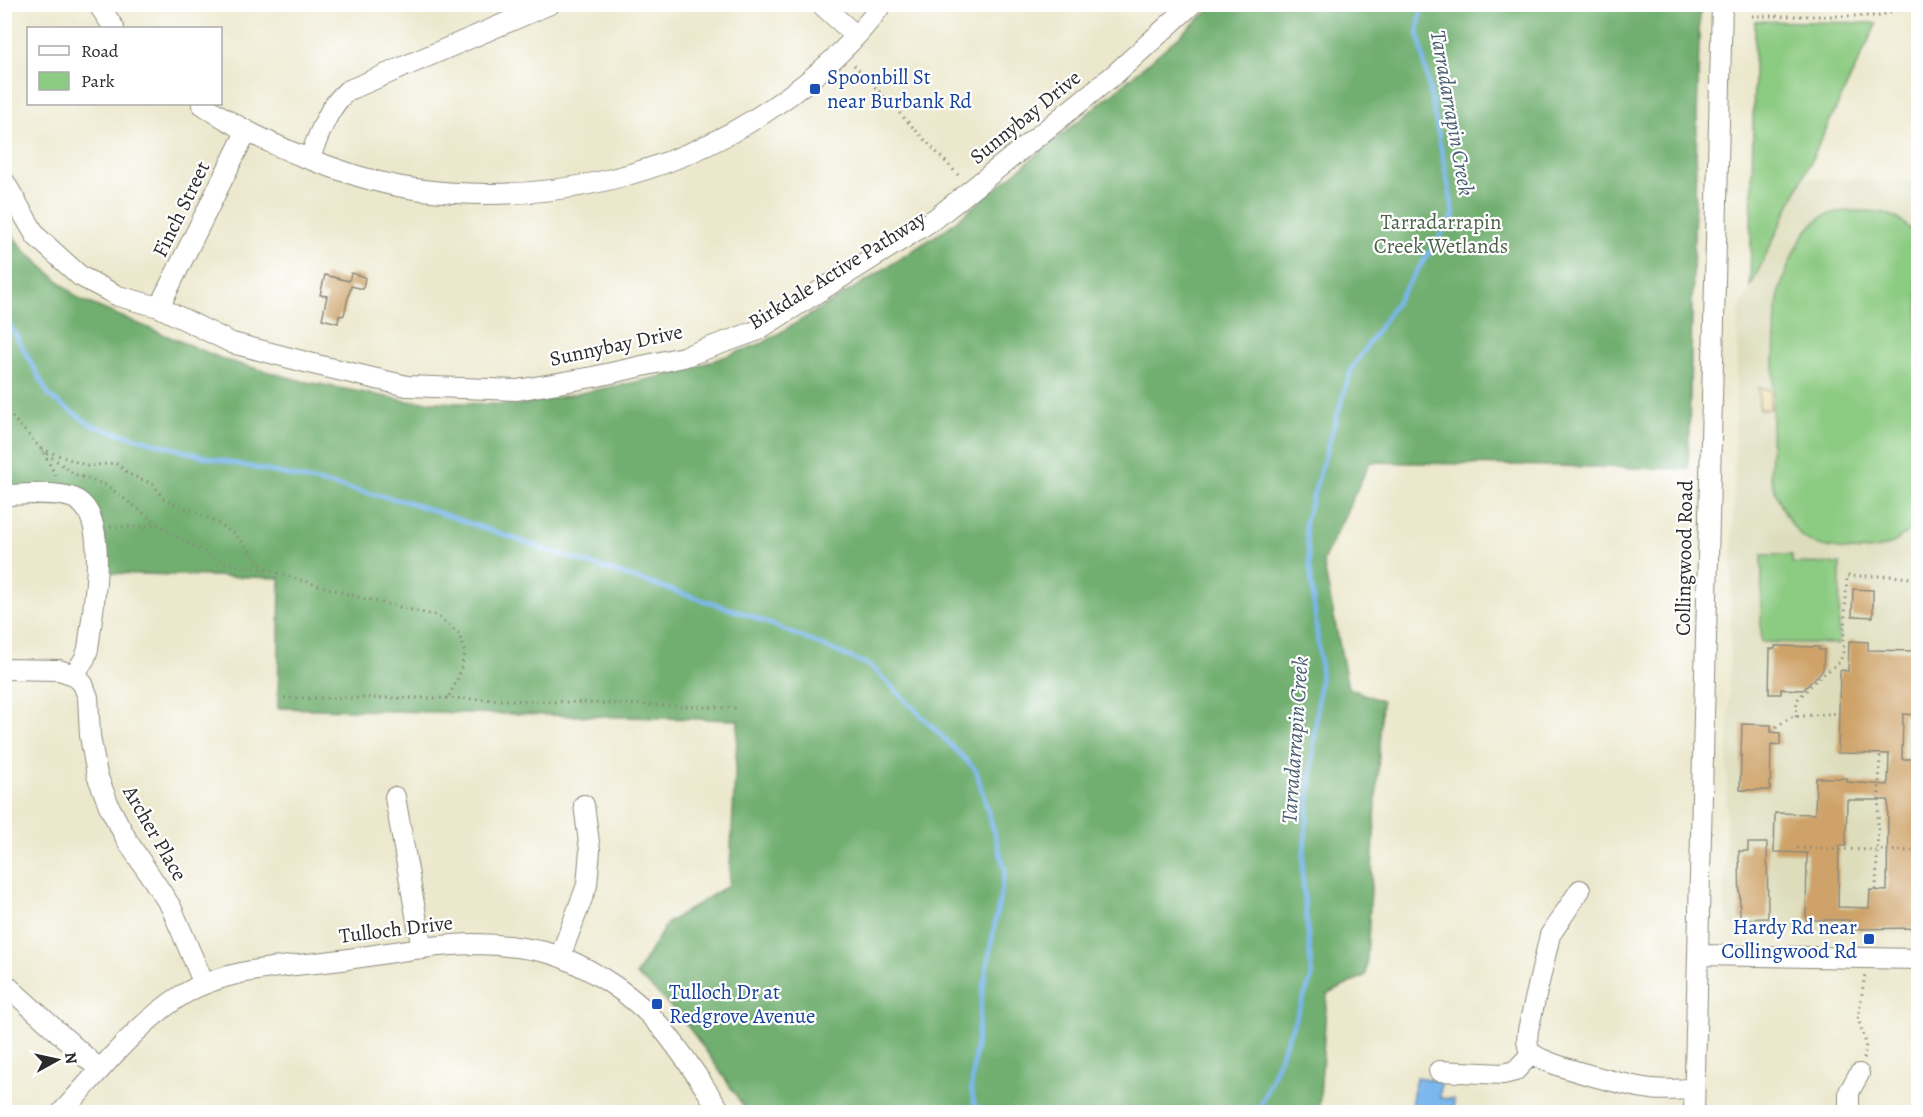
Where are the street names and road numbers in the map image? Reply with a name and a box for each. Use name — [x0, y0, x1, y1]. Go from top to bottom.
street label: Sunnybay Drive — [964, 64, 1086, 170]
street label: Finch Street — [146, 156, 216, 262]
street label: Birkdale Active Pathway — [743, 204, 932, 336]
street label: Sunnybay Drive — [547, 317, 685, 373]
street label: Collingwood Road — [1669, 479, 1699, 636]
street label: Archer Place — [116, 779, 194, 886]
street label: Tulloch Drive — [338, 908, 454, 950]

